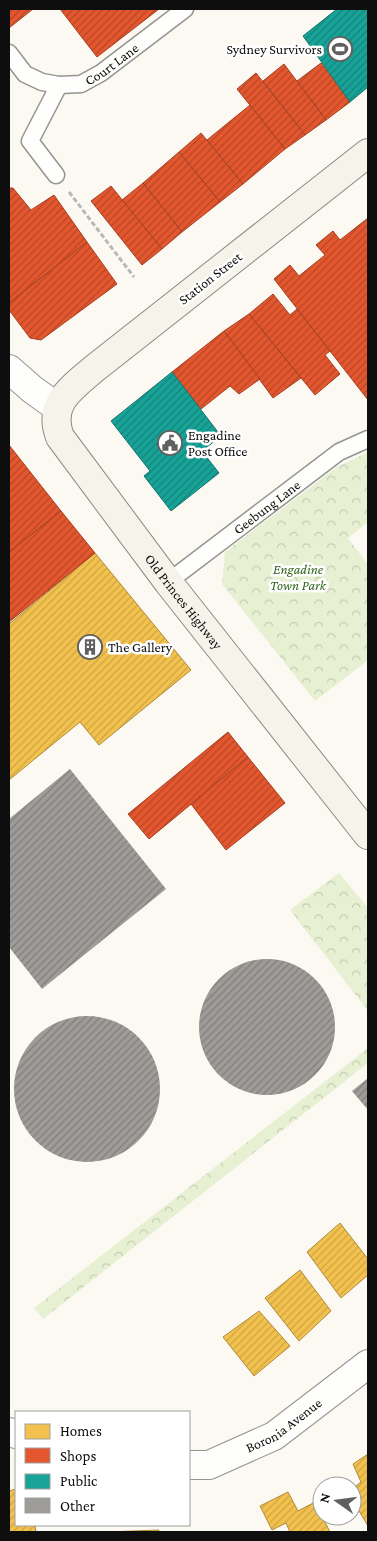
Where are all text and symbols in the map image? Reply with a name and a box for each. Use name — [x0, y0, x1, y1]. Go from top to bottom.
sports icon: Sydney Survivors — [327, 36, 353, 62]
street label: Court Lane — [82, 40, 141, 88]
place label: Sydney Survivors — [226, 41, 322, 57]
street label: Station Street — [175, 248, 245, 308]
place label: Engadine Post Office — [188, 427, 247, 459]
public building icon: Engadine Post Office — [157, 430, 183, 456]
street label: Geebung Lane — [230, 476, 303, 537]
street label: Old Princes Highway — [142, 551, 226, 653]
park label: Engadine Town Park — [270, 561, 327, 593]
building icon: The Gallery — [77, 634, 103, 660]
place label: The Gallery — [108, 639, 173, 655]
street label: Boronia Avenue — [243, 1395, 325, 1456]
legend — [15, 1411, 190, 1526]
text: Homes — [60, 1423, 102, 1439]
text: Shops — [60, 1448, 96, 1465]
text: Public — [60, 1473, 98, 1489]
north arrow — [312, 1476, 362, 1526]
text: N — [315, 1491, 333, 1504]
text: Other — [60, 1498, 96, 1514]

